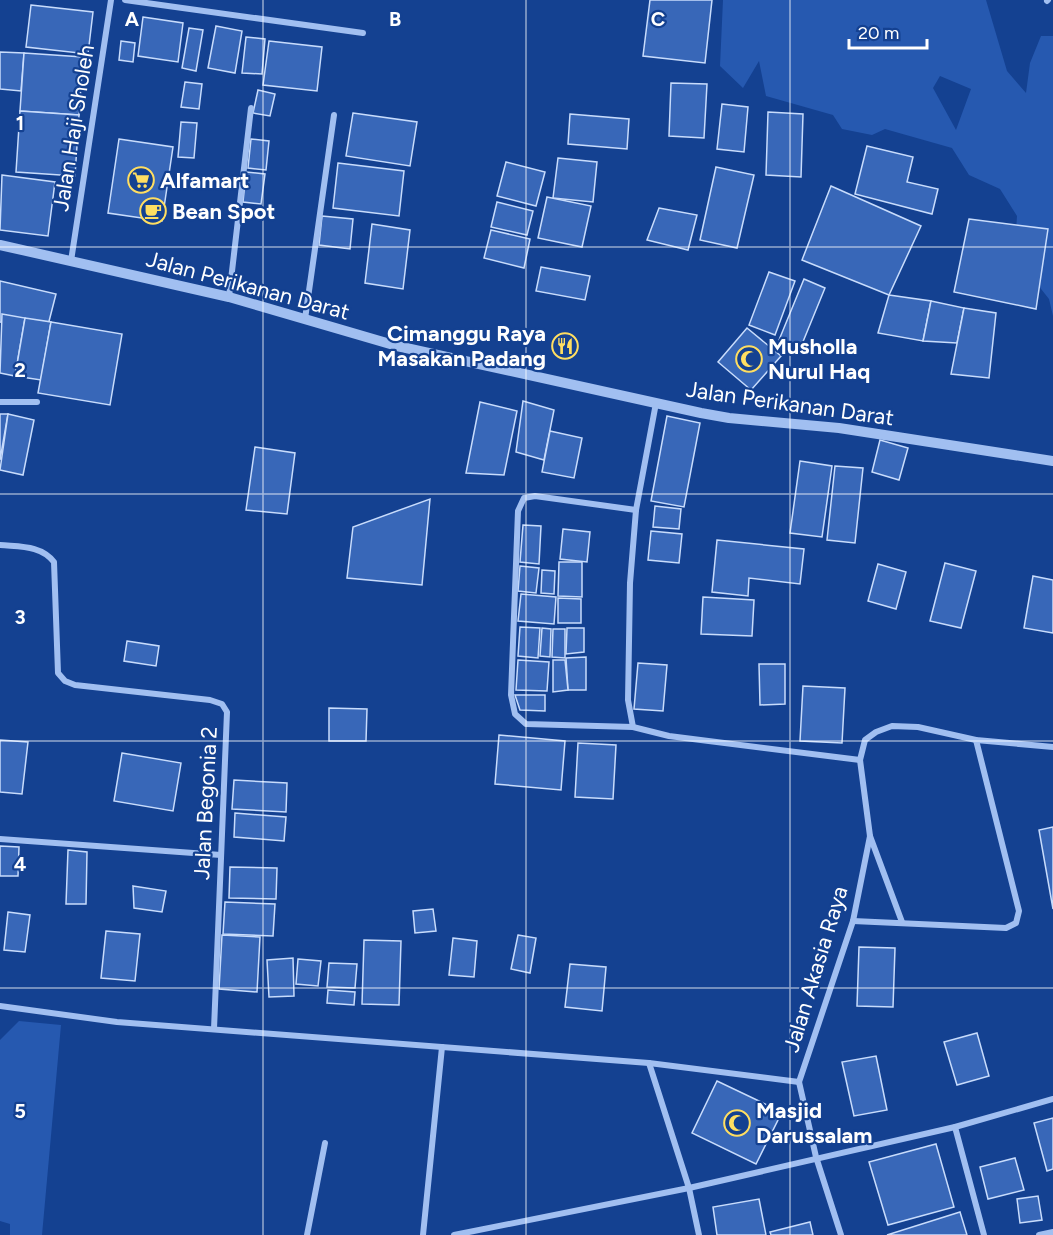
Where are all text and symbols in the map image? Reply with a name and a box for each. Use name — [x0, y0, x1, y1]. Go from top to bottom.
text: A — [125, 7, 140, 31]
text: B — [389, 7, 401, 31]
text: C — [651, 7, 665, 31]
scale bar — [849, 12, 927, 50]
text: 20 m — [858, 22, 899, 44]
street label: Jalan Haji Sholeh — [47, 43, 100, 213]
text: 1 — [16, 111, 24, 135]
supermarket icon: Alfamart — [126, 165, 156, 195]
place label: Alfamart — [160, 167, 249, 194]
cafe icon: Bean Spot — [138, 196, 168, 226]
place label: Bean Spot — [172, 198, 275, 225]
street label: Jalan Perikanan Darat — [143, 245, 353, 326]
place label: Cimanggu Raya Masakan Padang — [377, 320, 546, 372]
restaurant icon: Cimanggu Raya Masakan Padang — [550, 331, 580, 361]
place label: Musholla Nurul Haq — [768, 333, 870, 385]
mosque icon: Musholla Nurul Haq — [734, 344, 764, 374]
text: 2 — [14, 358, 26, 382]
street label: Jalan Perikanan Darat — [684, 376, 896, 431]
text: 3 — [14, 605, 26, 629]
street label: Jalan Begonia 2 — [188, 726, 223, 881]
text: 4 — [14, 852, 27, 876]
street label: Jalan Akasia Raya — [777, 883, 854, 1055]
place label: Masjid Darussalam — [756, 1097, 873, 1149]
text: 5 — [14, 1099, 26, 1123]
mosque icon: Masjid Darussalam — [722, 1108, 752, 1138]

